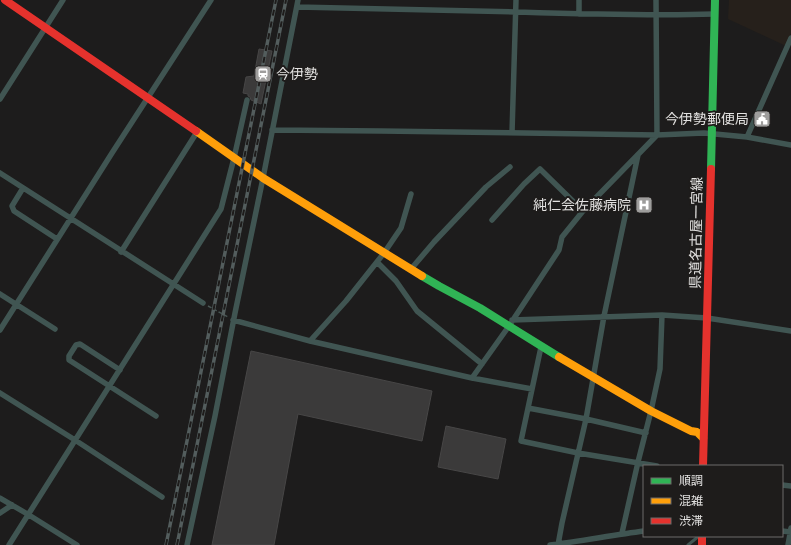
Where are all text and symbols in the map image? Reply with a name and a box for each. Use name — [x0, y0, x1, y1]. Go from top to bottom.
station icon: 今伊勢 — [253, 64, 273, 84]
place label: 今伊勢 — [276, 66, 318, 82]
public building icon: 今伊勢郵便局 — [752, 109, 772, 129]
place label: 今伊勢郵便局 — [665, 111, 749, 127]
street label: 県道名古屋一宮線 — [687, 177, 705, 289]
hospital icon: 純仁会佐藤病院 — [634, 195, 654, 215]
place label: 純仁会佐藤病院 — [533, 197, 631, 213]
legend — [643, 465, 783, 537]
text: 順調 — [679, 474, 703, 488]
text: 混雑 — [679, 494, 703, 508]
text: 渋滞 — [679, 514, 703, 528]

